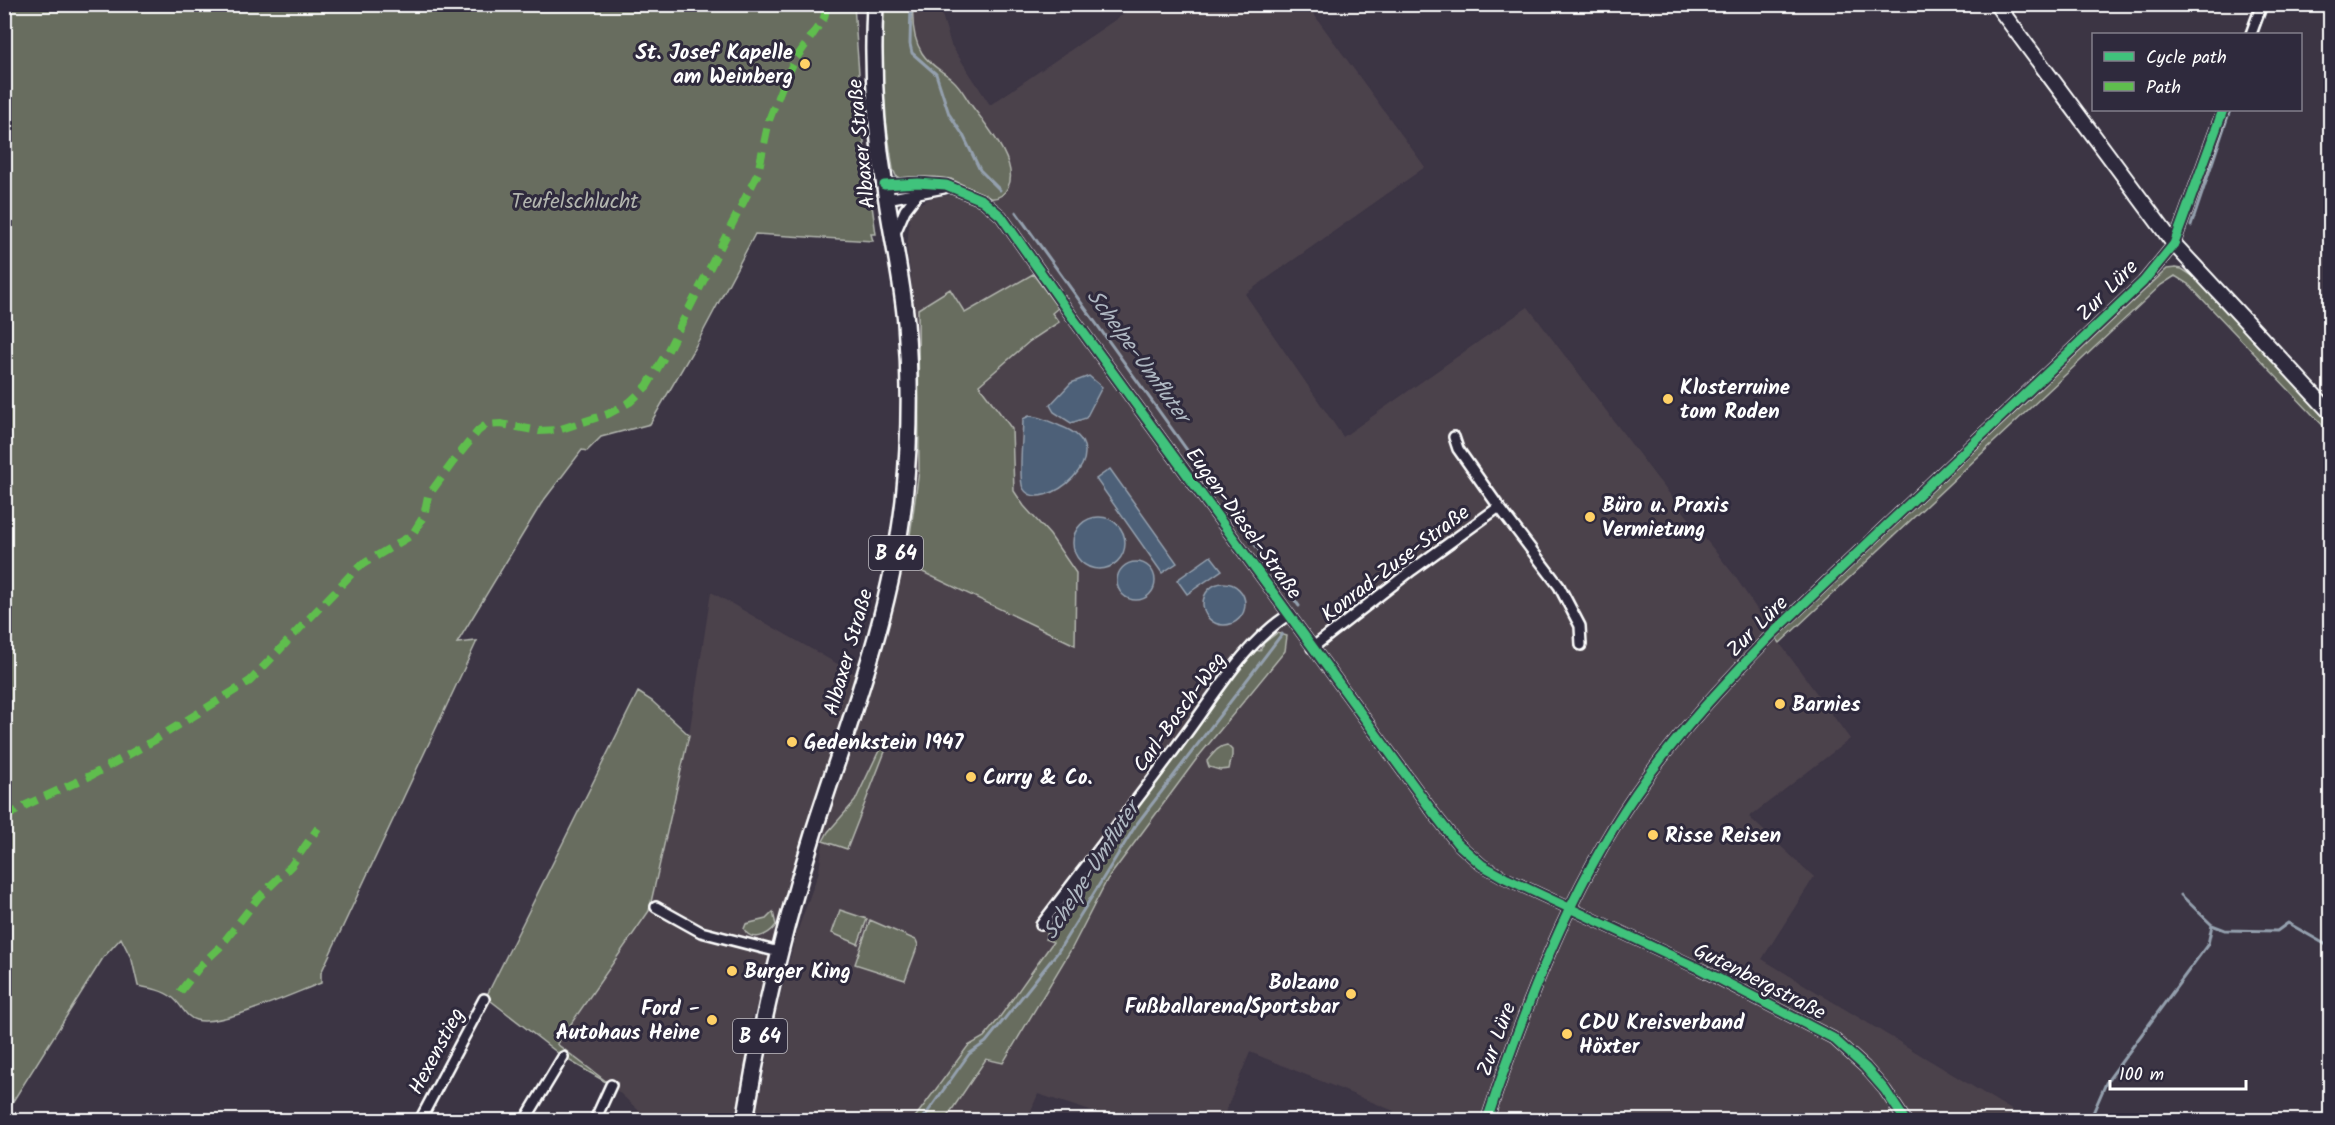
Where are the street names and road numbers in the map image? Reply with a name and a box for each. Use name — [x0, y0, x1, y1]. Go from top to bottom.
street label: Albaxer Straße — [839, 77, 886, 210]
street label: Zur Lüre — [2069, 252, 2147, 330]
street label: Eugen-Diesel-Straße — [1176, 441, 1310, 607]
street label: Konrad-Zuse-Straße — [1314, 497, 1478, 631]
road number: B 64 — [869, 536, 923, 570]
street label: Albaxer Straße — [816, 585, 883, 720]
street label: Zur Lüre — [1719, 588, 1797, 666]
street label: Carl-Bosch-Weg — [1125, 646, 1235, 780]
street label: Gutenbergstraße — [1687, 935, 1832, 1030]
street label: Zur Lüre — [1469, 997, 1526, 1081]
street label: Hexenstieg — [401, 1002, 474, 1101]
road number: B 64 — [733, 1019, 787, 1053]

